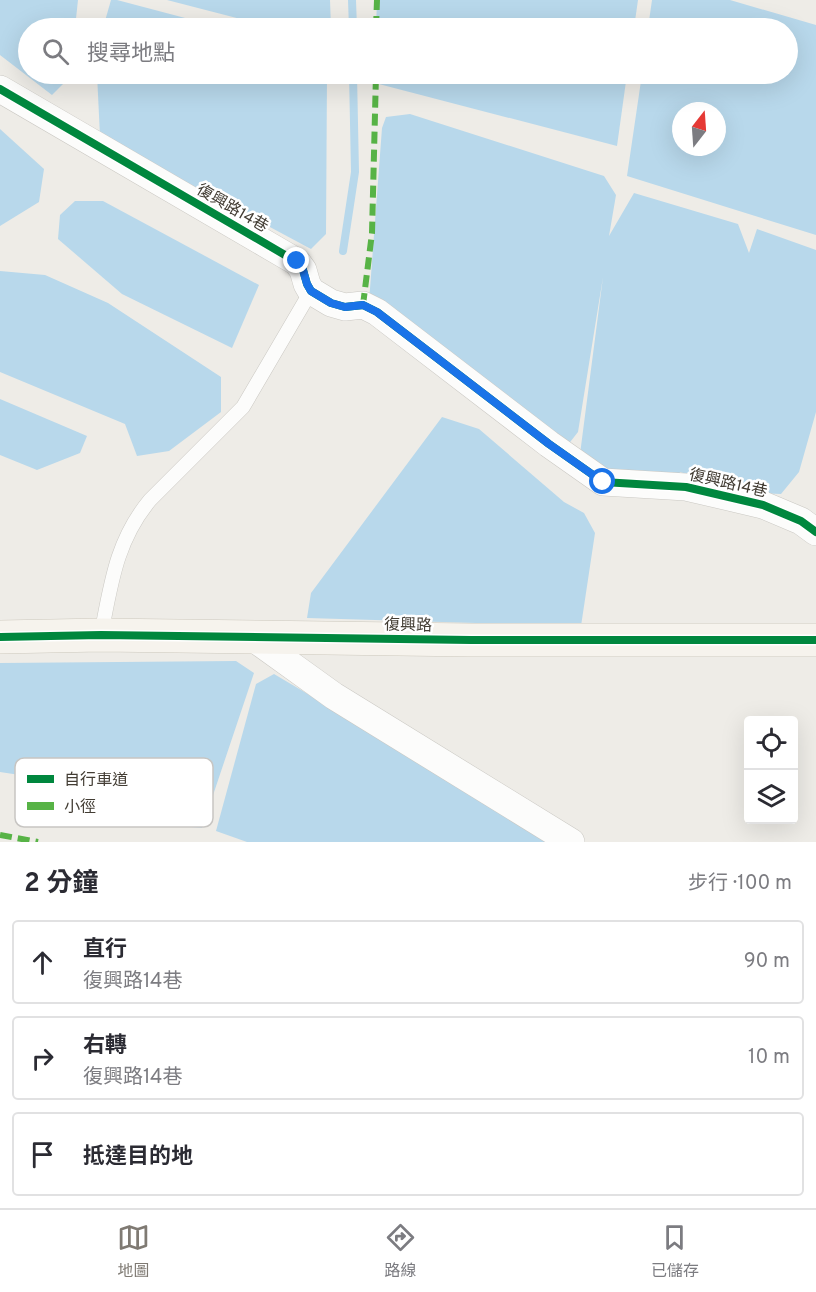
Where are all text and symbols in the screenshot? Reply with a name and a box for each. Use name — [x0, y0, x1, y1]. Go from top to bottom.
search box — [18, 18, 798, 84]
icon: search — [39, 35, 72, 68]
text: 搜尋地點 — [87, 41, 175, 68]
north arrow — [672, 102, 726, 156]
street label: 復興路14巷 — [193, 180, 271, 238]
route end — [283, 247, 309, 273]
street label: 復興路14巷 — [687, 465, 769, 503]
route start — [589, 468, 615, 494]
street label: 復興路 — [384, 616, 432, 636]
map controls — [744, 716, 798, 824]
button: locate — [744, 716, 798, 770]
legend — [15, 758, 213, 827]
button: layers — [744, 770, 798, 824]
text: 自行車道 — [64, 771, 128, 791]
text: 小徑 — [64, 798, 96, 818]
text: 2 分鐘 — [24, 868, 98, 901]
text: 步行 · 100 m — [688, 871, 792, 897]
text: 直行 — [83, 937, 127, 964]
icon: ahead — [26, 946, 59, 979]
text: 90 m — [744, 949, 790, 975]
text: 復興路14巷 — [83, 969, 182, 995]
text: 右轉 — [83, 1033, 127, 1060]
icon: right — [26, 1042, 59, 1075]
text: 10 m — [748, 1045, 790, 1071]
text: 復興路14巷 — [83, 1065, 182, 1091]
icon: arrive — [26, 1138, 59, 1171]
text: 抵達目的地 — [83, 1144, 193, 1171]
tab: 地圖 — [117, 1221, 150, 1282]
tab: 路線 — [384, 1221, 417, 1282]
tab: 已儲存 — [651, 1221, 699, 1282]

